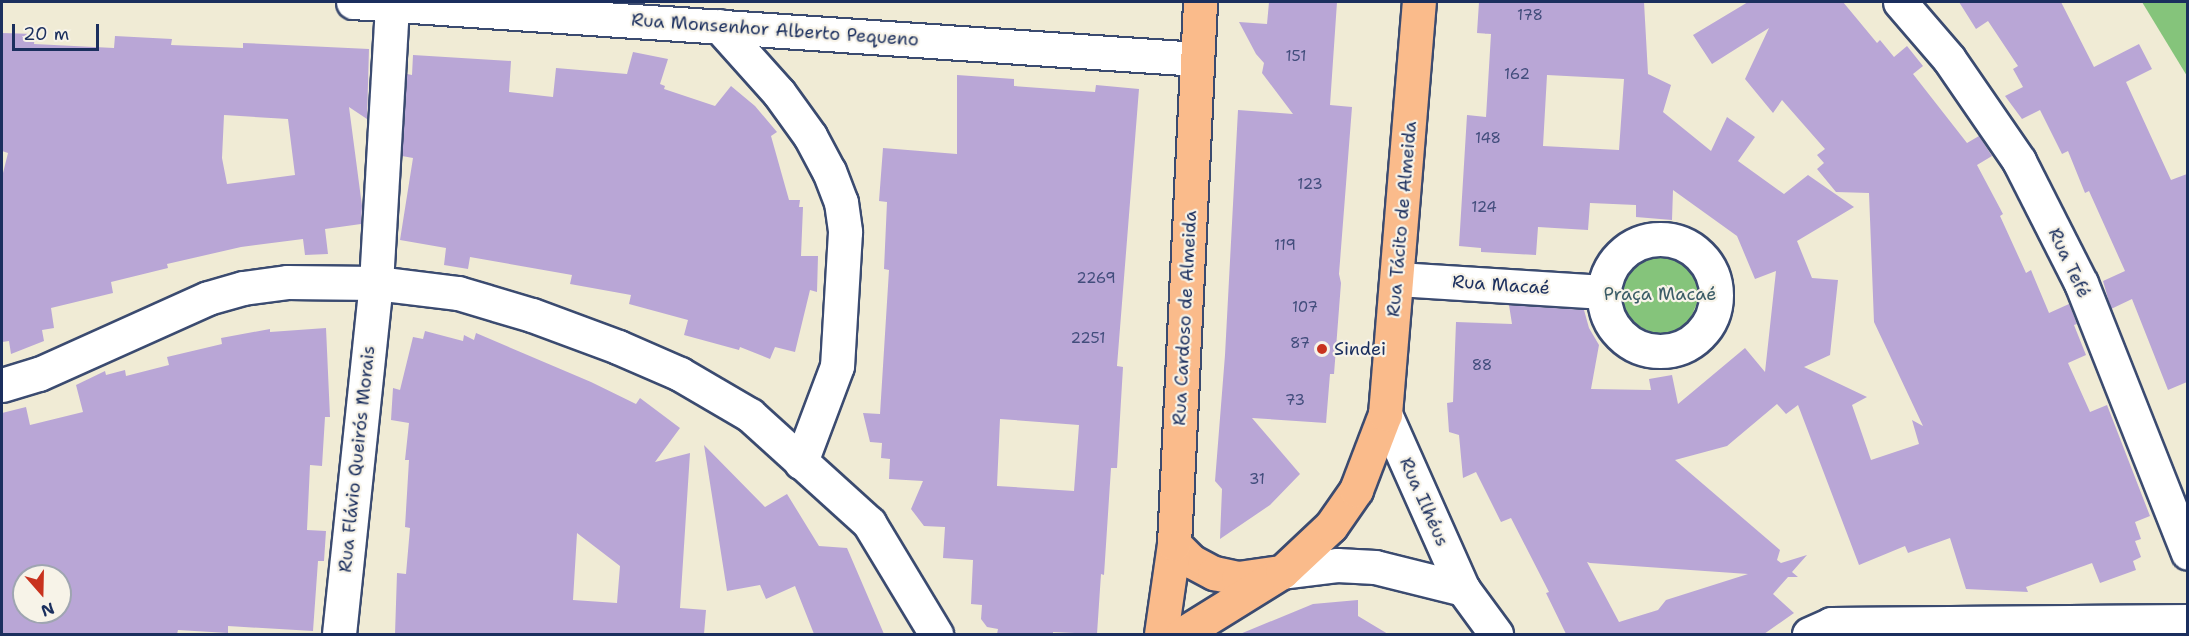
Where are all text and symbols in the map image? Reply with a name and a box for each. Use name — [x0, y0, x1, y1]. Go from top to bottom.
house number: 178 — [1517, 7, 1543, 25]
street label: Rua Monsenhor Alberto Pequeno — [631, 9, 919, 51]
scale bar — [15, 12, 102, 50]
text: 20 m — [23, 22, 69, 46]
house number: 151 — [1286, 48, 1306, 66]
house number: 162 — [1504, 66, 1530, 84]
street label: Rua Tácito de Almeida — [1383, 120, 1421, 318]
house number: 148 — [1475, 130, 1501, 148]
house number: 123 — [1297, 176, 1323, 194]
house number: 124 — [1471, 199, 1497, 217]
street label: Rua Cardoso de Almeida — [1169, 210, 1201, 426]
street label: Rua Tefé — [2043, 225, 2095, 301]
house number: 119 — [1274, 237, 1296, 255]
house number: 2269 — [1076, 270, 1116, 288]
street label: Rua Macaé — [1451, 271, 1551, 299]
park label: Praça Macaé — [1603, 283, 1717, 305]
house number: 107 — [1292, 299, 1318, 317]
house number: 2251 — [1071, 330, 1105, 348]
house number: 87 — [1290, 335, 1310, 353]
place label: Sindei — [1334, 338, 1386, 360]
marker: Sindei — [1315, 342, 1329, 356]
street label: Rua Flávio Queirós Morais — [334, 345, 380, 573]
house number: 88 — [1472, 357, 1492, 375]
house number: 73 — [1285, 392, 1305, 410]
street label: Rua Ilhéus — [1395, 454, 1453, 550]
house number: 31 — [1249, 471, 1265, 489]
north arrow — [12, 564, 72, 624]
text: N — [38, 597, 57, 622]

